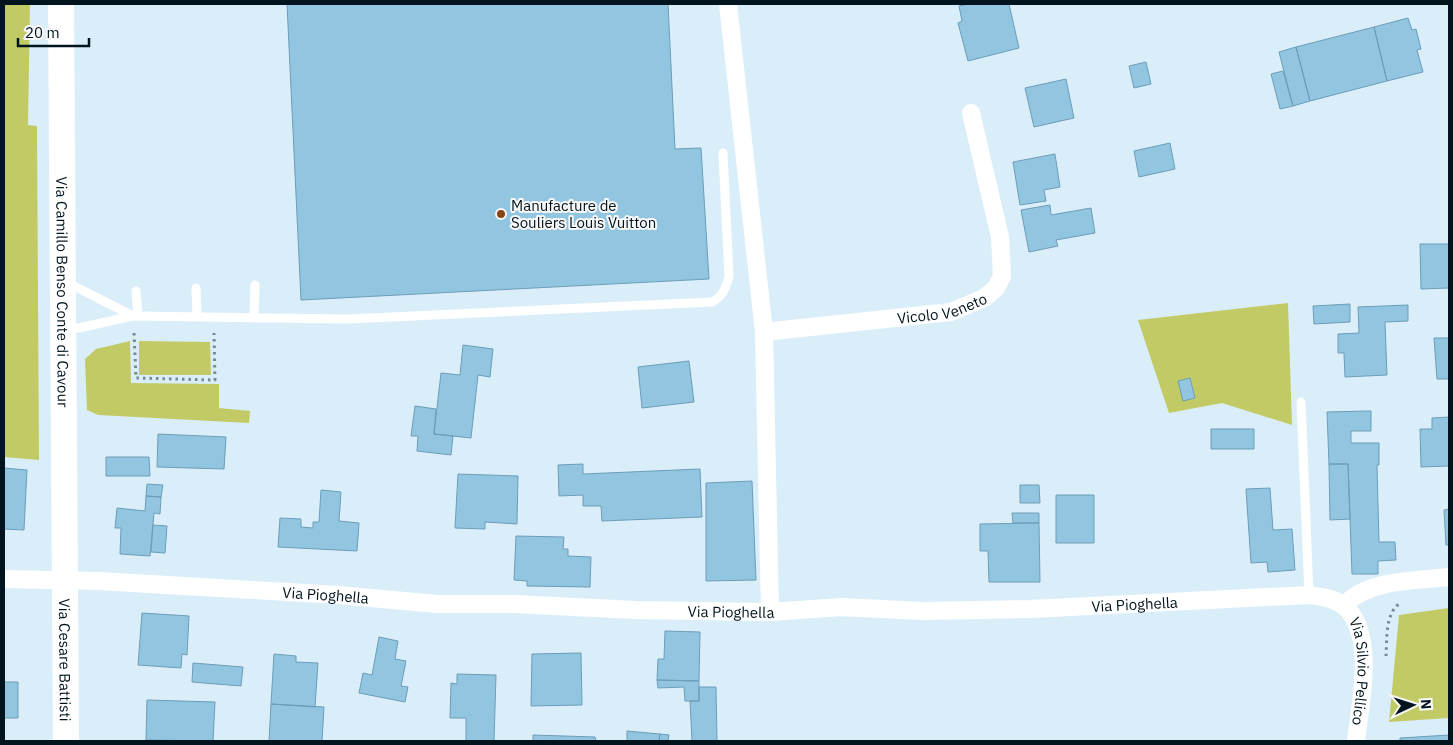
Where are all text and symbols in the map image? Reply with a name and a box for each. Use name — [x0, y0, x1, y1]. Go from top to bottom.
scale bar — [18, 15, 89, 47]
text: 20 m — [25, 23, 60, 42]
street label: Via Camillo Benso Conte di Cavour — [53, 177, 73, 408]
place label: Manufacture de Souliers Louis Vuitton — [511, 196, 656, 232]
marker: Manufacture de Souliers Louis Vuitton — [495, 208, 507, 220]
street label: Vicolo Veneto — [896, 288, 990, 327]
street label: Via Pioghella — [282, 582, 370, 607]
street label: Via Pioghella — [1091, 592, 1178, 615]
street label: Via Cesare Battisti — [56, 599, 75, 721]
street label: Via Pioghella — [688, 601, 775, 622]
street label: Via Silvio Pellico — [1346, 614, 1373, 727]
north arrow — [1388, 680, 1438, 730]
text: N — [1417, 698, 1435, 710]

